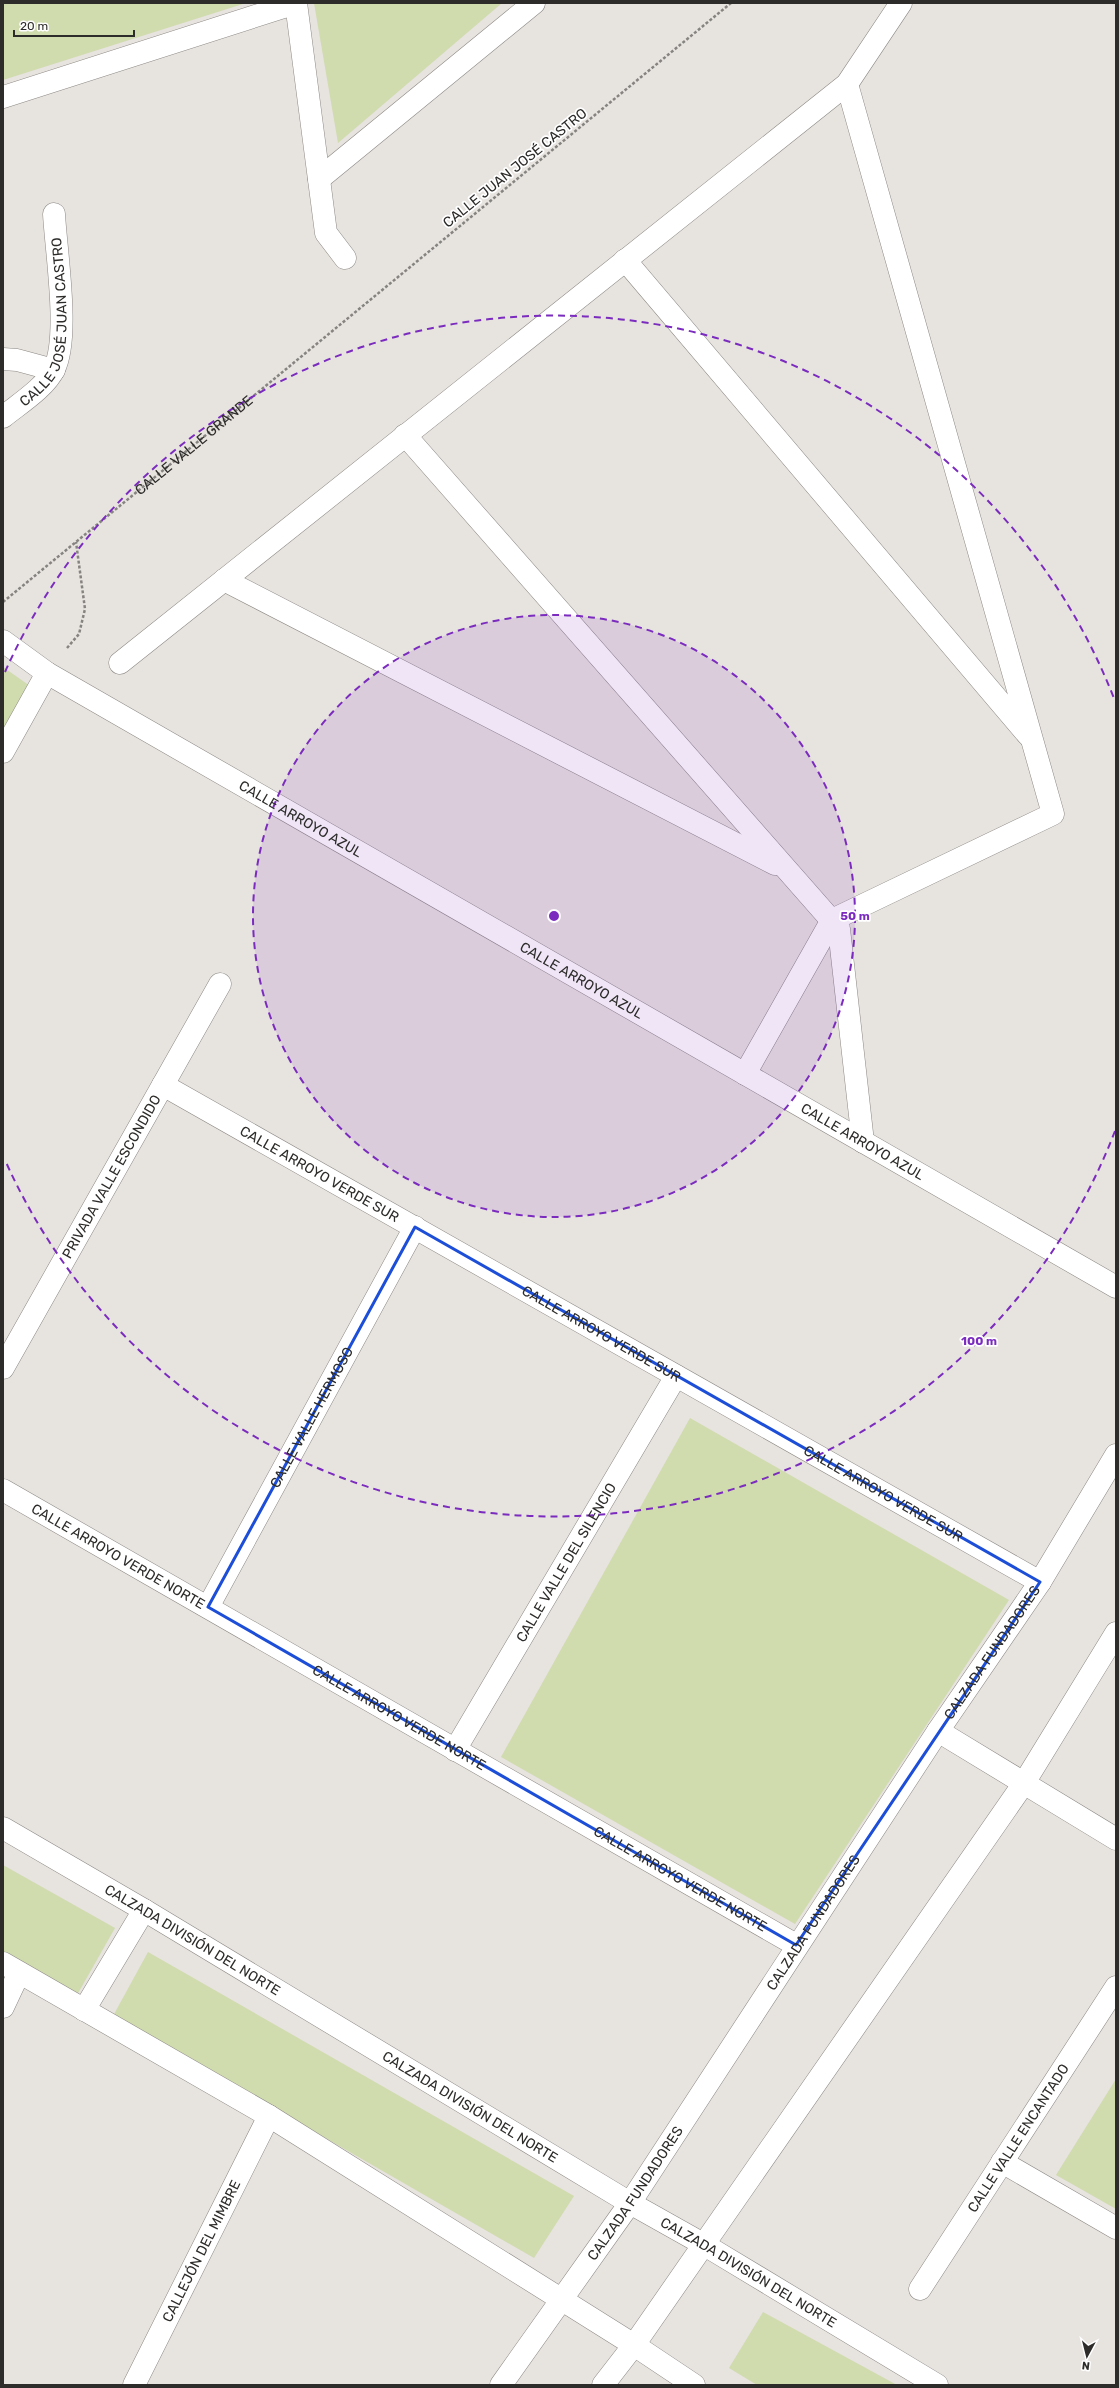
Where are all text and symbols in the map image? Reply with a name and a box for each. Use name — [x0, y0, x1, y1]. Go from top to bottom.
scale bar — [14, 12, 134, 38]
text: 20 m — [20, 19, 48, 33]
street label: CALLE JUAN JOSÉ CASTRO — [439, 104, 590, 231]
street label: CALLE JOSÉ JUAN CASTRO — [16, 237, 70, 410]
street label: CALLE VALLE GRANDE — [131, 392, 256, 498]
street label: CALLE ARROYO AZUL — [236, 777, 366, 861]
centre of rings — [547, 909, 561, 923]
text: 50 m — [840, 909, 870, 923]
street label: CALLE ARROYO AZUL — [517, 938, 646, 1022]
street label: PRIVADA VALLE ESCONDIDO — [58, 1092, 164, 1261]
street label: CALLE ARROYO AZUL — [798, 1099, 927, 1184]
street label: CALLE ARROYO VERDE SUR — [237, 1122, 402, 1226]
street label: CALLE ARROYO VERDE SUR — [519, 1282, 684, 1385]
text: 100 m — [961, 1334, 997, 1348]
street label: CALLE VALLE HERMOSO — [266, 1344, 357, 1491]
street label: CALLE ARROYO VERDE SUR — [801, 1441, 966, 1545]
street label: CALLE VALLE DEL SILENCIO — [512, 1480, 620, 1645]
street label: CALLE ARROYO VERDE NORTE — [29, 1500, 208, 1613]
street label: CALZADA FUNDADORES — [940, 1582, 1044, 1722]
street label: CALLE ARROYO VERDE NORTE — [310, 1661, 489, 1774]
street label: CALLE ARROYO VERDE NORTE — [591, 1822, 770, 1935]
street label: CALZADA FUNDADORES — [763, 1851, 864, 1993]
street label: CALZADA DIVISIÓN DEL NORTE — [102, 1880, 284, 1999]
street label: CALZADA DIVISIÓN DEL NORTE — [379, 2047, 561, 2166]
street label: CALLE VALLE ENCANTADO — [964, 2061, 1072, 2216]
street label: CALZADA FUNDADORES — [584, 2123, 687, 2264]
street label: CALLEJÓN DEL MIMBRE — [159, 2177, 244, 2325]
street label: CALZADA DIVISIÓN DEL NORTE — [658, 2213, 840, 2331]
north arrow — [1067, 2336, 1107, 2376]
text: N — [1081, 2358, 1091, 2372]

